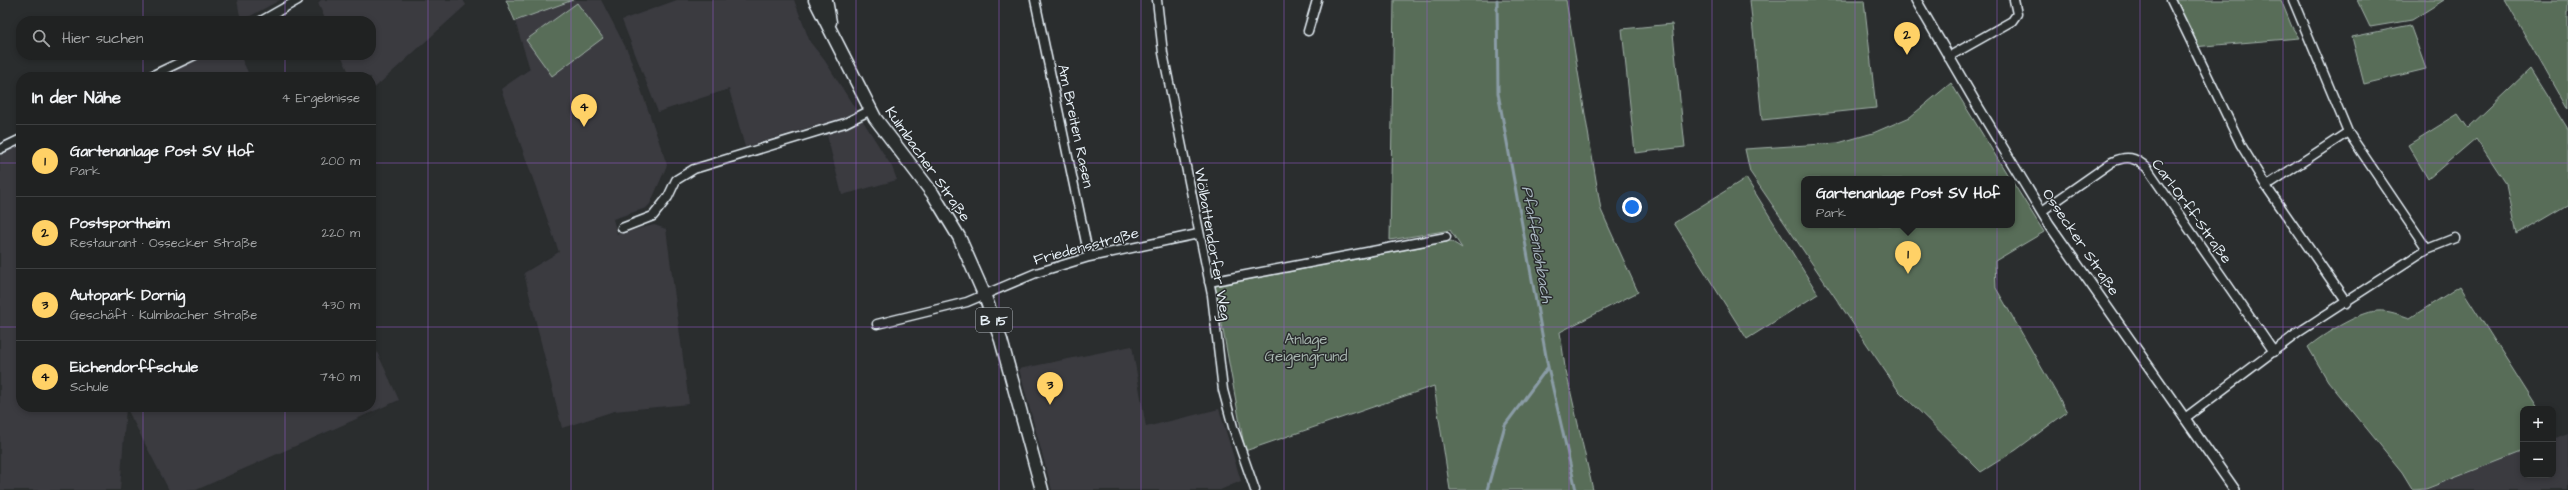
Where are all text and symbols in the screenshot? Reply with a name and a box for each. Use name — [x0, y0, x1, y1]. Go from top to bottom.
search box — [16, 16, 376, 60]
pin: 2 — [1894, 22, 1920, 55]
icon: search — [30, 27, 52, 49]
text: Hier suchen — [62, 28, 143, 49]
street label: Am Breiten Rasen — [1052, 62, 1099, 190]
text: In der Nähe — [32, 86, 121, 110]
text: 4 Ergebnisse — [281, 89, 360, 107]
pin: 4 — [571, 94, 597, 127]
street label: Kulmbacher Straße — [880, 102, 975, 226]
text: Gartenanlage Post SV Hof — [70, 141, 254, 162]
text: 1 — [44, 152, 46, 170]
text: 200 m — [321, 152, 360, 170]
street label: Carl-Orff-Straße — [2146, 155, 2237, 268]
text: Park — [70, 162, 100, 180]
street label: Wölbattendorfer Weg — [1188, 166, 1236, 322]
popup — [1801, 176, 2015, 228]
text: Gartenanlage Post SV Hof — [1816, 183, 2000, 204]
water label: Pfaffenlohbach — [1516, 184, 1558, 305]
street label: Ossecker Straße — [2037, 185, 2124, 300]
your location — [1622, 197, 1642, 217]
text: Park — [1816, 204, 1846, 222]
text: Postsportheim — [70, 213, 170, 234]
street label: Friedensstraße — [1031, 222, 1141, 271]
text: 2 — [41, 224, 49, 242]
text: 220 m — [322, 224, 360, 242]
text: Restaurant · Ossecker Straße — [70, 234, 257, 252]
pin: 1 — [1895, 241, 1921, 274]
text: Autopark Dornig — [70, 285, 185, 306]
text: 3 — [42, 296, 48, 314]
text: 430 m — [321, 296, 360, 314]
text: Geschäft · Kulmbacher Straße — [70, 306, 257, 324]
road number: B 15 — [976, 308, 1012, 332]
park label: Anlage Geigengrund — [1265, 329, 1348, 368]
text: Eichendorffschule — [70, 357, 198, 378]
text: 4 — [41, 368, 49, 386]
text: 740 m — [320, 368, 360, 386]
pin: 3 — [1037, 372, 1063, 405]
text: Schule — [70, 378, 109, 396]
map controls — [2520, 406, 2556, 478]
button: + — [2520, 406, 2556, 442]
button: − — [2520, 442, 2556, 478]

